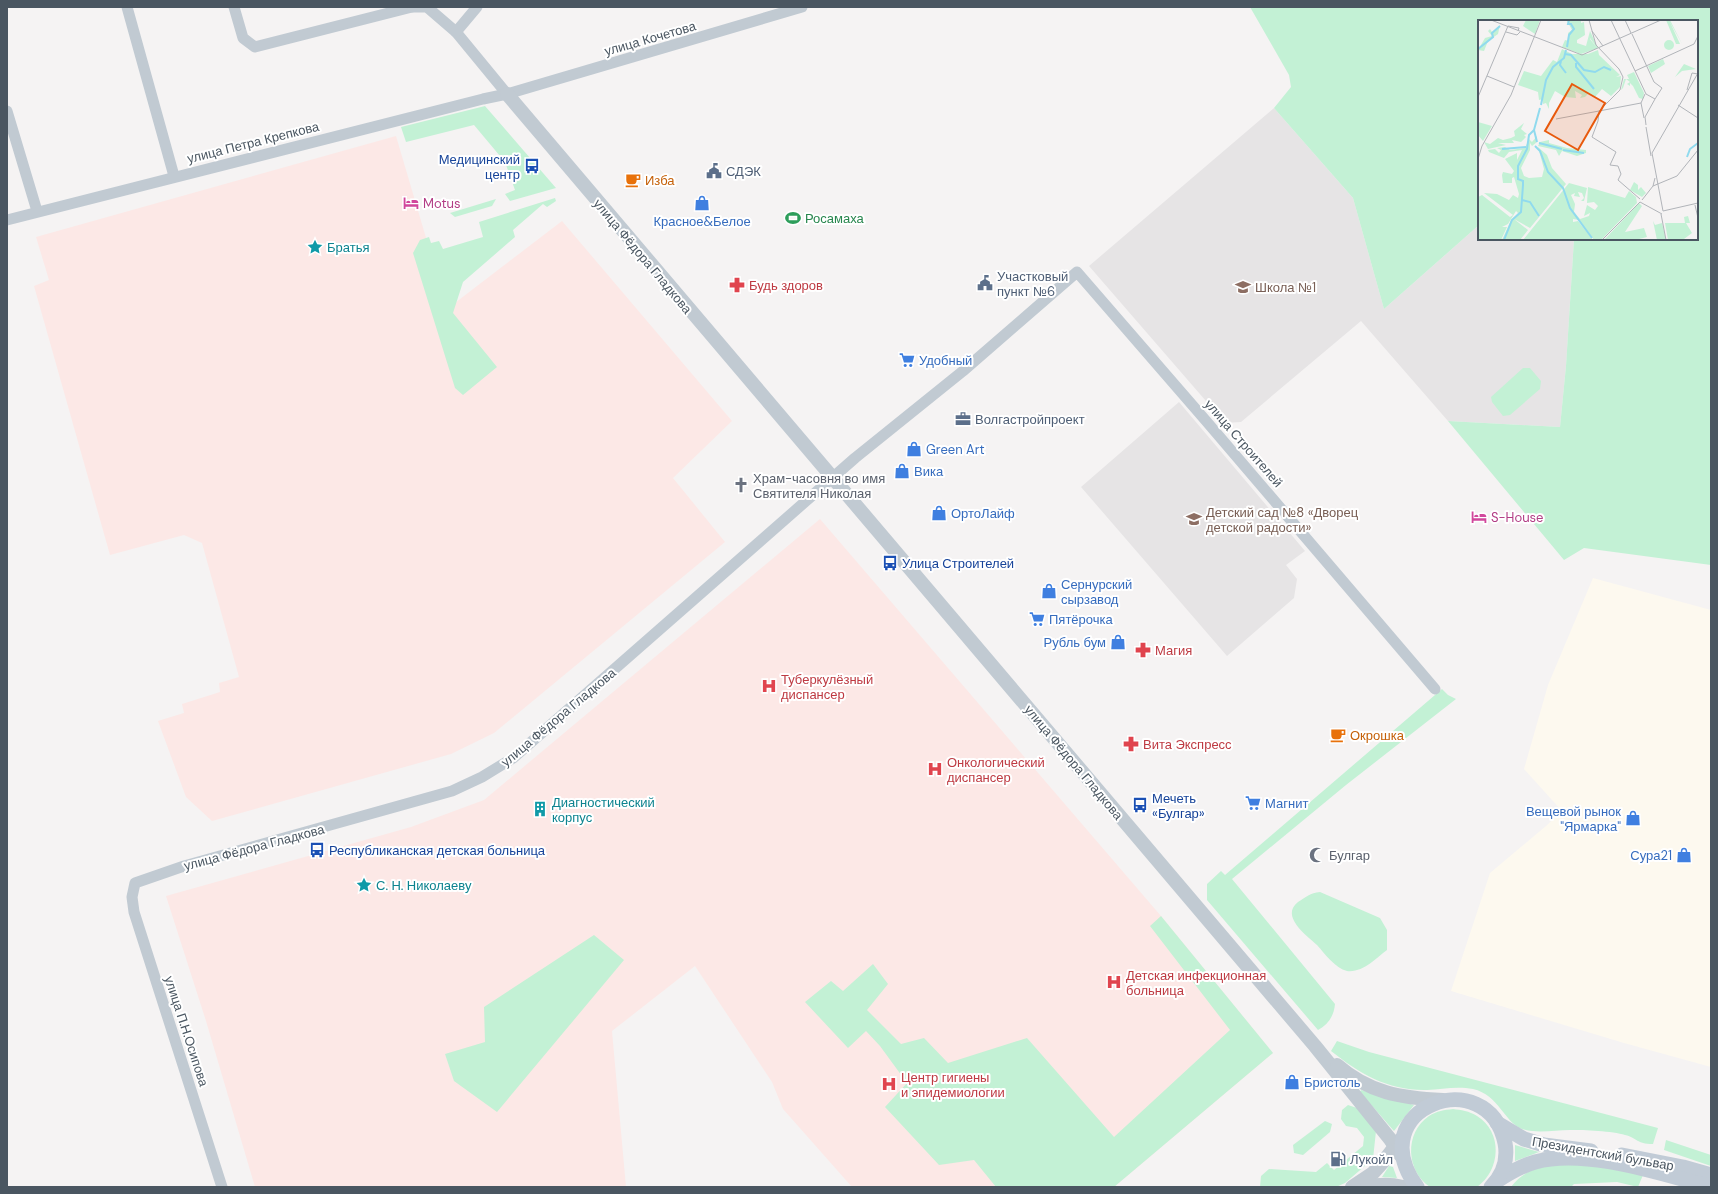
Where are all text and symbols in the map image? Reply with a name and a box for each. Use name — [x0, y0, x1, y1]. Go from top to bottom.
street label: улица Кочетова — [602, 17, 699, 60]
inset map — [1478, 20, 1698, 240]
street label: улица Петра Крепкова — [185, 118, 322, 167]
place label: Медицинский центр — [439, 151, 520, 183]
bus stop icon: Медицинский центр — [523, 157, 541, 175]
public building icon: СДЭК — [705, 162, 723, 180]
place label: СДЭК — [726, 163, 761, 180]
cafe icon: Изба — [624, 171, 642, 189]
place label: Изба — [645, 172, 675, 189]
hotel icon: Motus — [402, 194, 420, 212]
shop icon: Красное&Белое — [693, 194, 711, 212]
place label: Motus — [423, 195, 460, 212]
street label: улица Фёдора Гладкова — [590, 195, 696, 318]
sports icon: Росамаха — [784, 209, 802, 227]
place label: Росамаха — [805, 210, 865, 227]
place label: Красное&Белое — [653, 213, 751, 230]
place icon: Братья — [306, 238, 324, 256]
place label: Братья — [327, 239, 369, 256]
place label: Участковый пункт №6 — [997, 268, 1068, 300]
public building icon: Участковый пункт №6 — [976, 274, 994, 292]
pharmacy icon: Будь здоров — [728, 276, 746, 294]
place label: Будь здоров — [749, 277, 823, 294]
school or university icon: Школа №1 — [1234, 278, 1252, 296]
place label: Школа №1 — [1255, 279, 1316, 296]
supermarket icon: Удобный — [898, 351, 916, 369]
place label: Удобный — [919, 352, 972, 369]
street label: улица Строителей — [1201, 396, 1286, 491]
office icon: Волгастройпроект — [954, 410, 972, 428]
place label: Волгастройпроект — [975, 411, 1085, 428]
shop icon: Green Art — [905, 440, 923, 458]
place label: Green Art — [926, 441, 985, 458]
shop icon: Вика — [893, 462, 911, 480]
place label: Вика — [914, 463, 944, 480]
place label: Храм-часовня во имя Святителя Николая — [753, 470, 885, 502]
church icon: Храм-часовня во имя Святителя Николая — [732, 476, 750, 494]
shop icon: ОртоЛайф — [930, 504, 948, 522]
place label: Детский сад №8 «Дворец детской радости» — [1206, 504, 1359, 536]
place label: ОртоЛайф — [951, 505, 1015, 522]
hotel icon: S-House — [1470, 508, 1488, 526]
place label: S-House — [1491, 509, 1544, 526]
school or university icon: Детский сад №8 «Дворец детской радости» — [1185, 510, 1203, 528]
bus stop icon: Улица Строителей — [881, 554, 899, 572]
place label: Улица Строителей — [902, 555, 1014, 572]
place label: Сернурский сырзавод — [1061, 576, 1132, 608]
shop icon: Сернурский сырзавод — [1040, 582, 1058, 600]
supermarket icon: Пятёрочка — [1028, 610, 1046, 628]
place label: Пятёрочка — [1049, 611, 1113, 628]
shop icon: Рубль бум — [1109, 633, 1127, 651]
place label: Рубль бум — [1044, 634, 1106, 651]
pharmacy icon: Магия — [1134, 641, 1152, 659]
place label: Магия — [1155, 642, 1192, 659]
street label: улица Фёдора Гладкова — [497, 664, 620, 770]
place label: Туберкулёзный диспансер — [781, 671, 873, 703]
hospital icon: Туберкулёзный диспансер — [760, 677, 778, 695]
street label: улица Фёдора Гладкова — [1021, 701, 1127, 824]
cafe icon: Окрошка — [1329, 726, 1347, 744]
place label: Окрошка — [1350, 727, 1405, 744]
pharmacy icon: Вита Экспресс — [1122, 735, 1140, 753]
place label: Вита Экспресс — [1143, 736, 1232, 753]
place label: Онкологический диспансер — [947, 754, 1045, 786]
hospital icon: Онкологический диспансер — [926, 760, 944, 778]
place label: Мечеть «Булгар» — [1152, 790, 1205, 822]
place label: Диагностический корпус — [552, 794, 655, 826]
supermarket icon: Магнит — [1244, 794, 1262, 812]
place label: Магнит — [1265, 795, 1308, 812]
bus stop icon: Мечеть «Булгар» — [1131, 796, 1149, 814]
building icon: Диагностический корпус — [531, 800, 549, 818]
place label: Вещевой рынок "Ярмарка" — [1526, 803, 1621, 835]
shop icon: Вещевой рынок "Ярмарка" — [1624, 809, 1642, 827]
street label: улица Фёдора Гладкова — [182, 820, 327, 874]
bus stop icon: Республиканская детская больница — [308, 841, 326, 859]
place label: Республиканская детская больница — [329, 842, 546, 859]
mosque icon: Булгар — [1308, 846, 1326, 864]
shop icon: Сура21 — [1675, 846, 1693, 864]
place label: Булгар — [1329, 847, 1370, 864]
place label: Сура21 — [1630, 847, 1672, 864]
place icon: С. Н. Николаеву — [355, 876, 373, 894]
place label: С. Н. Николаеву — [376, 877, 472, 894]
place label: Детская инфекционная больница — [1126, 967, 1266, 999]
hospital icon: Детская инфекционная больница — [1105, 973, 1123, 991]
street label: улица П.Н.Осипова — [161, 974, 213, 1089]
place label: Центр гигиены и эпидемиологии — [901, 1069, 1005, 1101]
shop icon: Бристоль — [1283, 1073, 1301, 1091]
place label: Бристоль — [1304, 1074, 1361, 1091]
hospital icon: Центр гигиены и эпидемиологии — [880, 1075, 898, 1093]
street label: Президентский бульвар — [1531, 1133, 1675, 1174]
fuel station icon: Лукойл — [1329, 1150, 1347, 1168]
place label: Лукойл — [1350, 1151, 1393, 1168]

